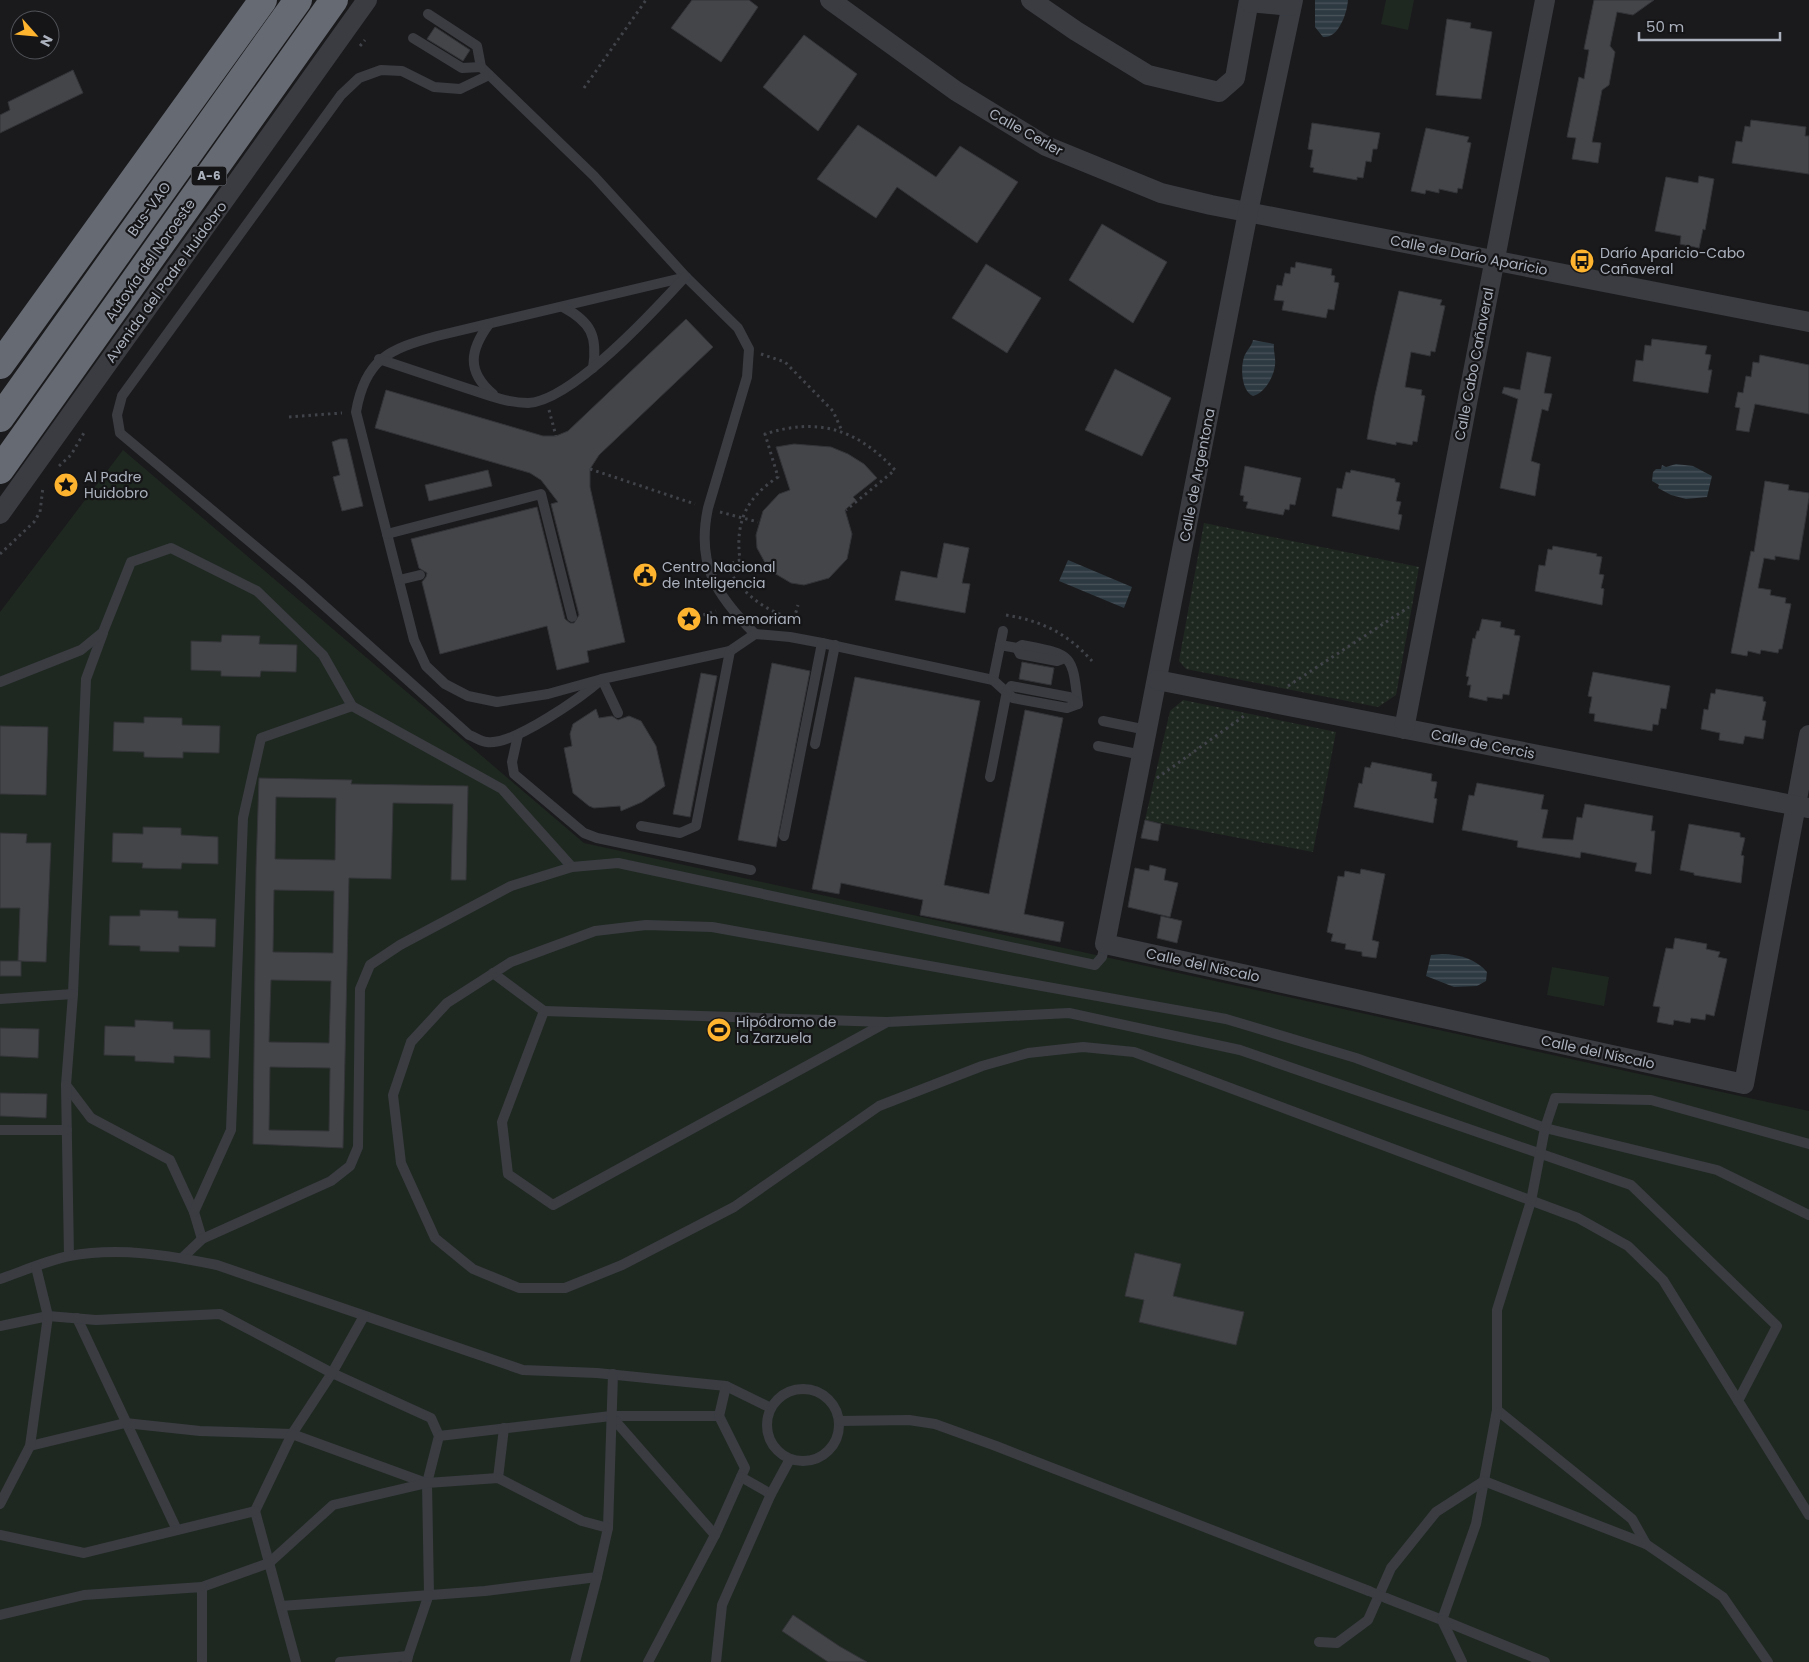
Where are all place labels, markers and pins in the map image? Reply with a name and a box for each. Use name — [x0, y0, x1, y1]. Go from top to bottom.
place label: Darío Aparicio-Cabo Cañaveral — [1600, 243, 1745, 279]
bus stop icon: Darío Aparicio-Cabo Cañaveral — [1569, 248, 1595, 274]
place label: Al Padre Huidobro — [84, 467, 148, 503]
place icon: Al Padre Huidobro — [53, 472, 79, 498]
place label: Centro Nacional de Inteligencia — [662, 557, 776, 593]
public building icon: Centro Nacional de Inteligencia — [632, 562, 658, 588]
place icon: In memoriam — [676, 606, 702, 632]
place label: In memoriam — [706, 609, 801, 629]
place label: Hipódromo de la Zarzuela — [736, 1012, 837, 1048]
sports icon: Hipódromo de la Zarzuela — [706, 1017, 732, 1043]

